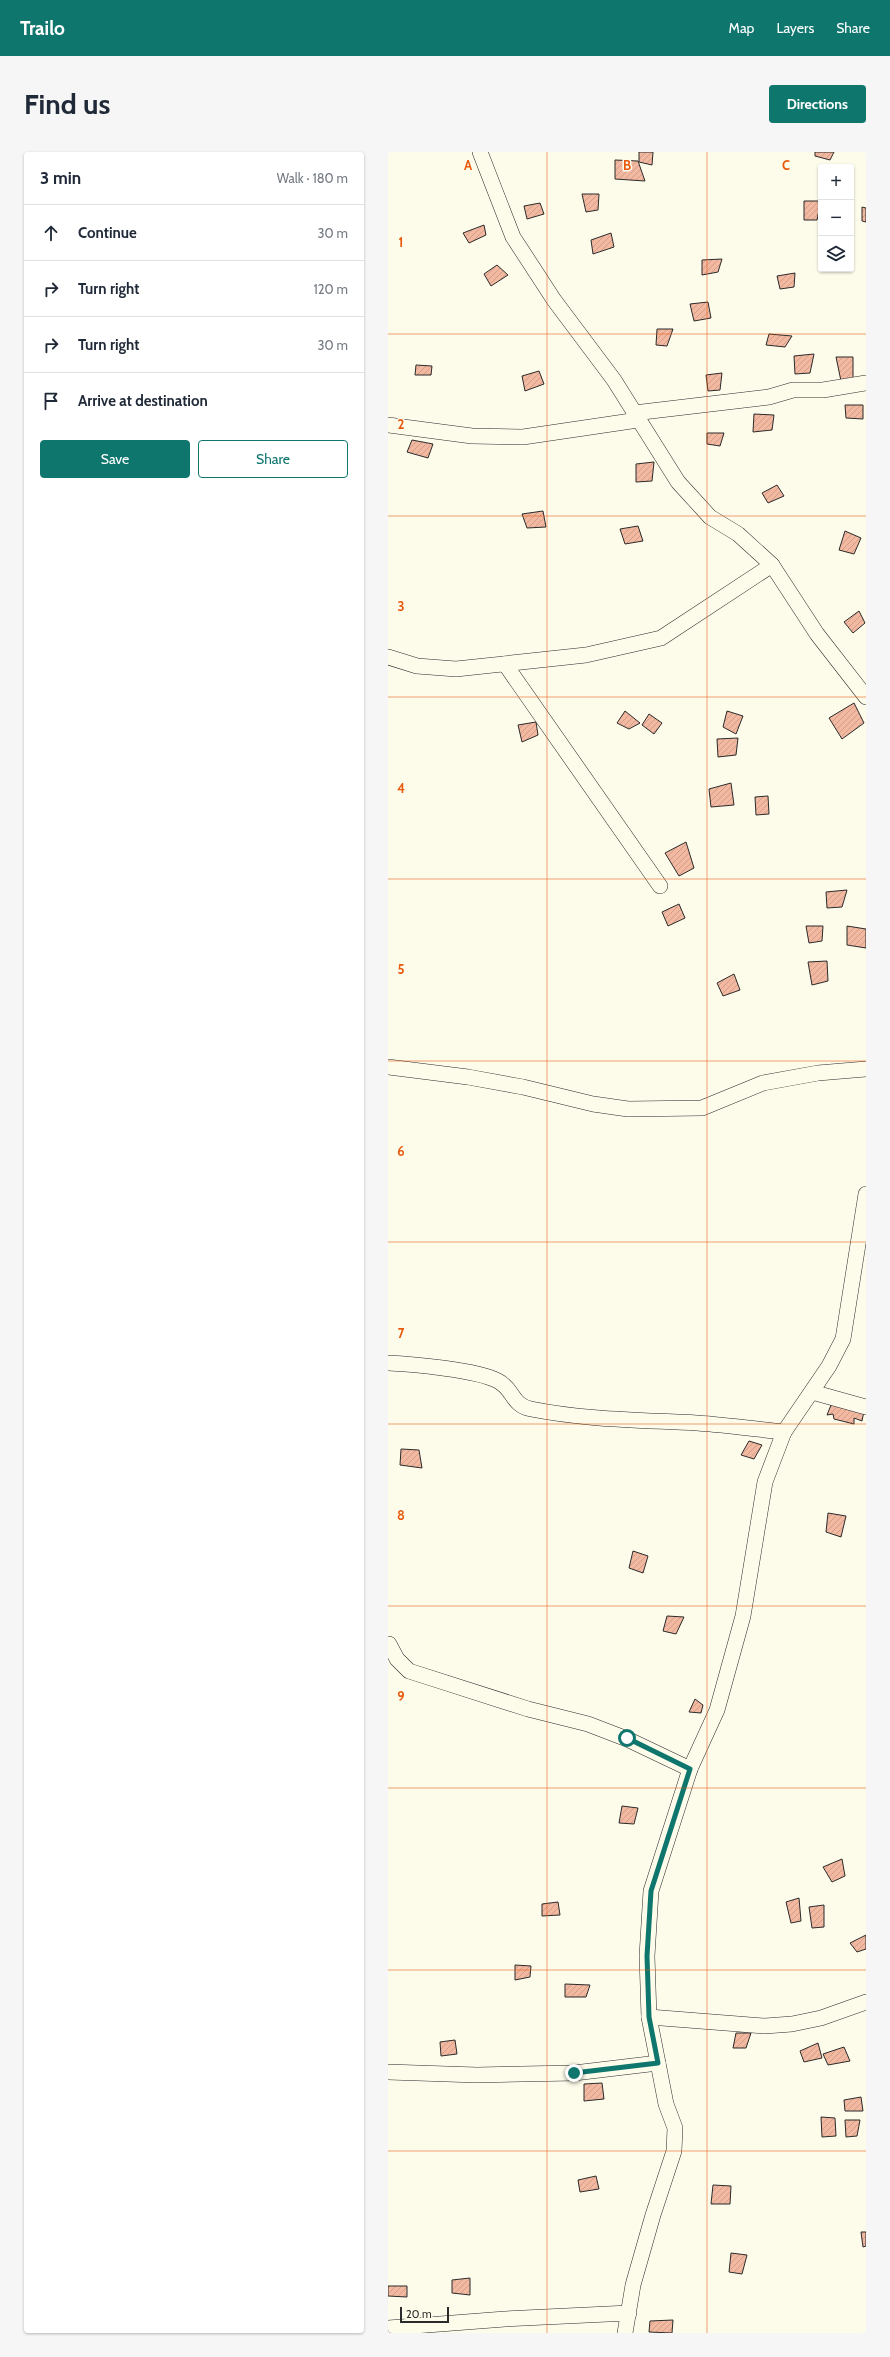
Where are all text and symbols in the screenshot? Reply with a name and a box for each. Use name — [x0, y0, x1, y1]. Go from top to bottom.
text: Trailo — [20, 17, 65, 40]
text: Map — [729, 19, 754, 37]
text: Layers — [776, 19, 814, 37]
text: Share — [836, 19, 870, 37]
button: Directions — [769, 85, 866, 123]
text: Find us — [24, 87, 110, 121]
text: A — [464, 157, 473, 173]
text: B — [623, 157, 631, 173]
text: C — [782, 157, 790, 173]
map controls — [818, 164, 854, 272]
button: + — [818, 164, 854, 200]
text: 3 min — [40, 168, 81, 188]
text: Walk · 180 m — [277, 170, 348, 186]
button: − — [818, 200, 854, 236]
icon: ahead — [40, 222, 62, 244]
text: Continue — [78, 224, 137, 242]
text: 30 m — [318, 225, 348, 241]
text: 1 — [399, 234, 403, 250]
button: layers — [818, 236, 854, 272]
icon: right — [40, 278, 62, 300]
text: Turn right — [78, 280, 139, 298]
text: 120 m — [314, 281, 348, 297]
icon: right — [40, 334, 62, 356]
text: Turn right — [78, 336, 139, 354]
text: 30 m — [318, 337, 348, 353]
icon: arrive — [40, 390, 62, 412]
text: Arrive at destination — [78, 392, 208, 410]
text: 2 — [398, 416, 405, 432]
button: Save — [40, 440, 190, 478]
button: Share — [198, 440, 348, 478]
text: 3 — [397, 598, 405, 614]
text: 4 — [397, 780, 405, 796]
text: 5 — [398, 961, 405, 977]
text: 6 — [397, 1143, 405, 1159]
text: 7 — [398, 1325, 405, 1341]
text: 8 — [397, 1507, 405, 1523]
text: 9 — [397, 1688, 405, 1704]
route start — [618, 1729, 636, 1747]
route end — [565, 2064, 583, 2082]
scale bar — [400, 2305, 449, 2324]
text: 20 m — [406, 2307, 432, 2321]

